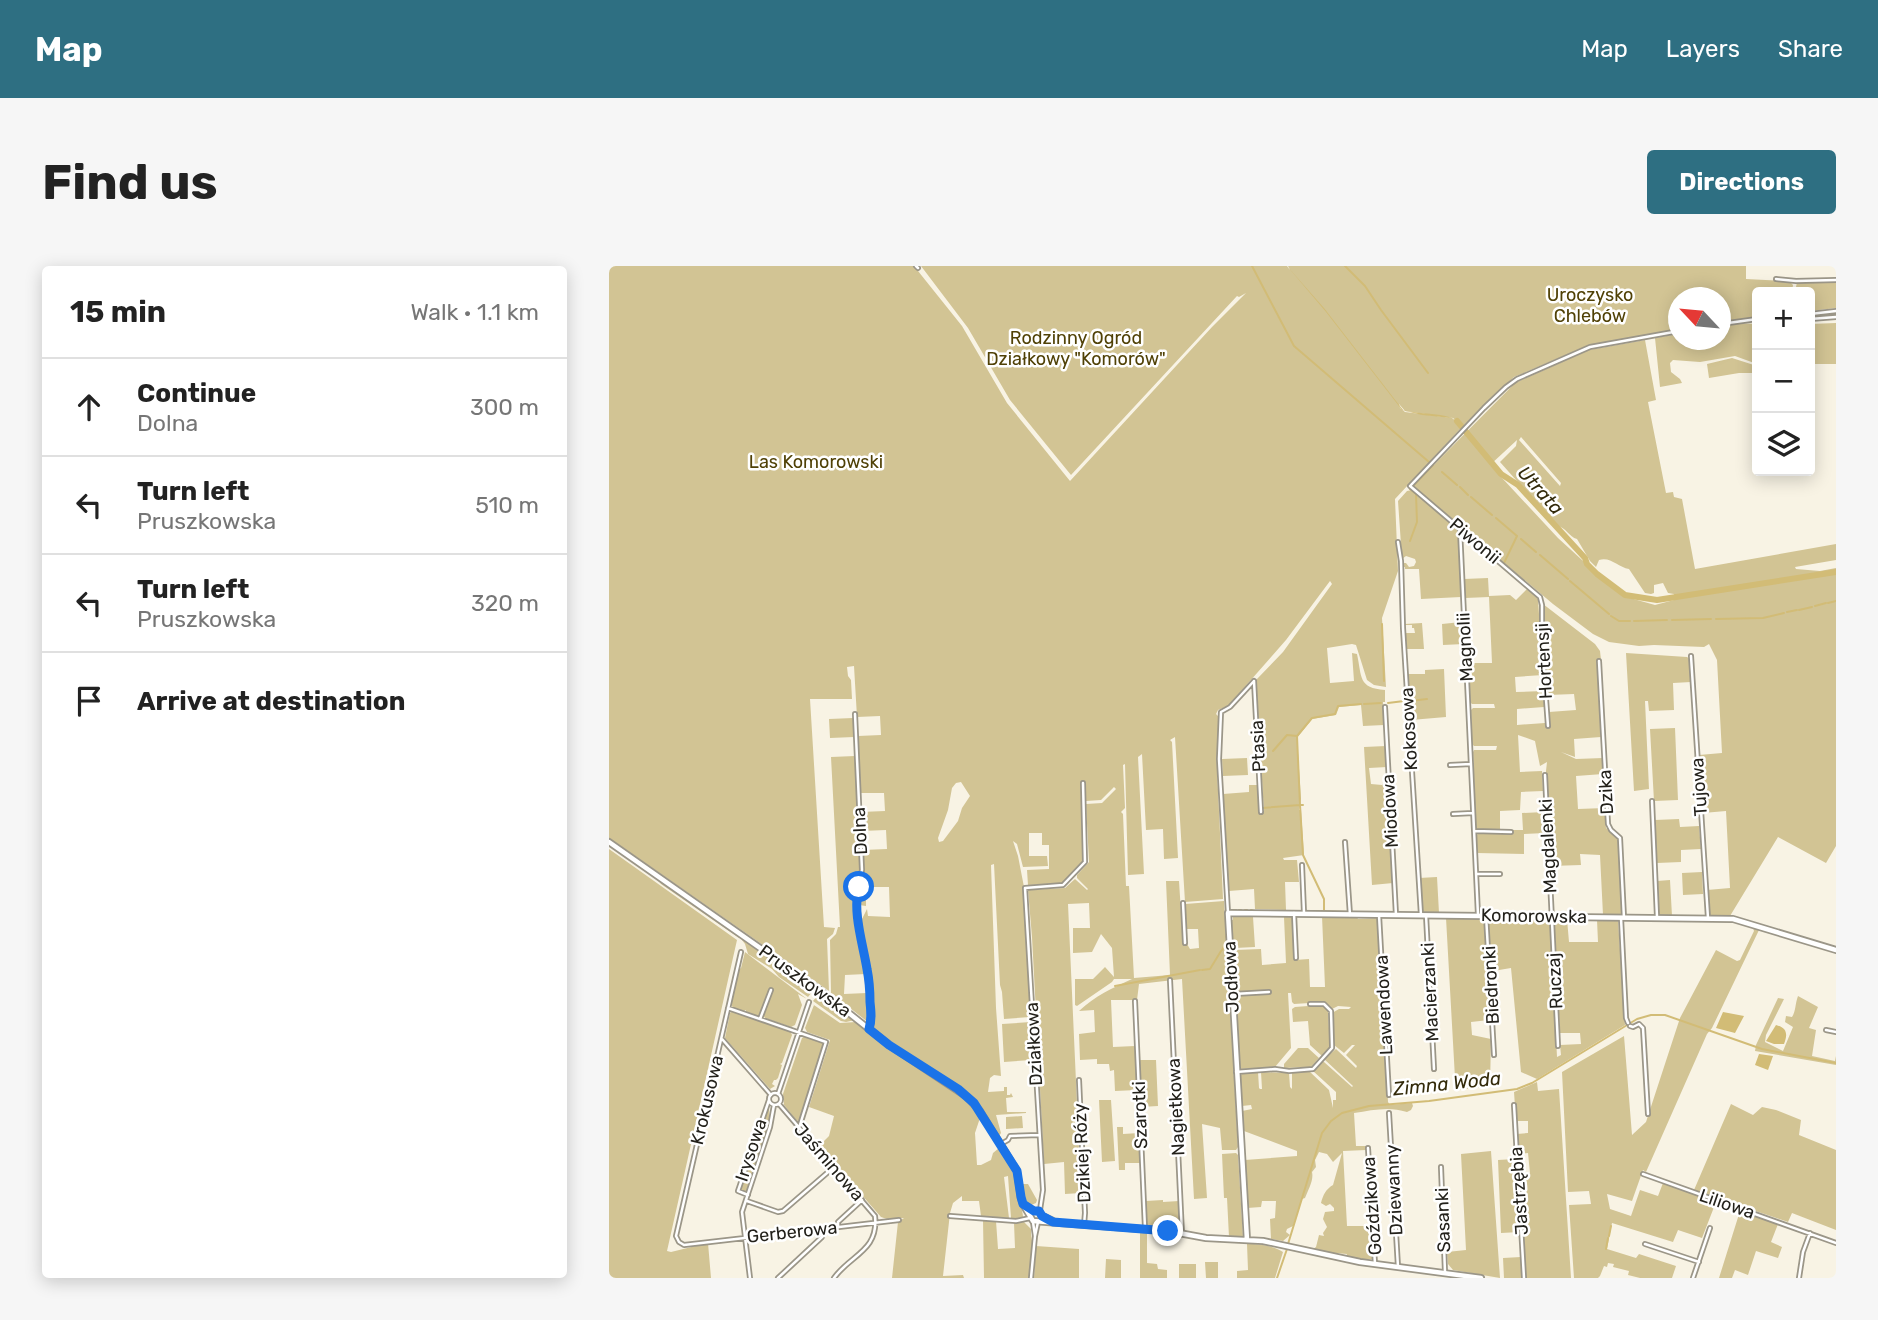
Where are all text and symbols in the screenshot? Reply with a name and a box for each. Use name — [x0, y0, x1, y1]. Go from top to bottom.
text: Map — [35, 30, 103, 69]
text: Map — [1581, 35, 1628, 63]
text: Layers — [1666, 35, 1740, 63]
text: Share — [1778, 35, 1843, 63]
button: Directions — [1647, 150, 1836, 214]
text: Find us — [42, 153, 218, 211]
park label: Uroczysko Chlebów — [1547, 284, 1633, 327]
north arrow — [1668, 287, 1731, 350]
map controls — [1752, 287, 1815, 476]
button: + — [1752, 287, 1815, 350]
text: 15 min — [70, 294, 166, 330]
text: Walk · 1.1 km — [410, 298, 539, 326]
park label: Rodzinny Ogród Działkowy "Komorów" — [986, 327, 1166, 370]
button: − — [1752, 350, 1815, 413]
text: Continue — [137, 378, 256, 409]
icon: ahead — [70, 388, 108, 426]
text: 300 m — [470, 393, 539, 421]
text: Dolna — [137, 409, 198, 437]
button: layers — [1752, 413, 1815, 476]
park label: Las Komorowski — [749, 451, 883, 473]
water label: Utrata — [1513, 461, 1568, 519]
text: Turn left — [137, 476, 249, 507]
icon: left — [70, 486, 108, 524]
text: 510 m — [475, 491, 539, 519]
text: Pruszkowska — [137, 507, 276, 535]
street label: Piwonii — [1445, 513, 1505, 569]
text: Turn left — [137, 574, 249, 605]
icon: left — [70, 584, 108, 622]
text: 320 m — [471, 589, 539, 617]
text: Pruszkowska — [137, 605, 276, 633]
street label: Magnolii — [1452, 612, 1478, 682]
street label: Hortensji — [1531, 622, 1557, 700]
icon: arrive — [70, 682, 108, 720]
text: Arrive at destination — [137, 686, 405, 717]
street label: Kokosowa — [1396, 687, 1422, 771]
street label: Ptasia — [1246, 719, 1270, 773]
street label: Tujowa — [1686, 757, 1712, 817]
street label: Dzika — [1594, 769, 1618, 815]
street label: Miodowa — [1377, 774, 1403, 848]
street label: Magdalenki — [1535, 798, 1561, 894]
street label: Dolna — [848, 806, 872, 856]
route start — [843, 871, 874, 902]
street label: Komorowska — [1481, 904, 1587, 928]
street label: Pruszkowska — [754, 940, 856, 1022]
street label: Jodłowa — [1218, 941, 1244, 1013]
street label: Macierzanki — [1416, 942, 1444, 1042]
street label: Biedronki — [1478, 945, 1504, 1025]
street label: Ruczaj — [1543, 952, 1567, 1010]
street label: Lawendowa — [1370, 954, 1398, 1056]
street label: Działkowa — [1021, 1002, 1047, 1086]
street label: Krokusowa — [686, 1053, 728, 1147]
street label: Nagietkowa — [1162, 1058, 1190, 1156]
water label: Zimna Woda — [1391, 1066, 1502, 1101]
street label: Szarotki — [1128, 1081, 1152, 1149]
street label: Dzikiej Róży — [1068, 1103, 1096, 1203]
street label: Irysowa — [731, 1116, 771, 1184]
street label: Jaśminowa — [789, 1119, 869, 1205]
street label: Dziewanny — [1381, 1144, 1407, 1236]
street label: Jastrzębia — [1505, 1146, 1533, 1236]
street label: Goździkowa — [1358, 1156, 1386, 1256]
street label: Liliowa — [1696, 1184, 1758, 1224]
street label: Sasanki — [1431, 1187, 1455, 1253]
route end — [1152, 1215, 1183, 1246]
street label: Gerberowa — [746, 1216, 838, 1248]

